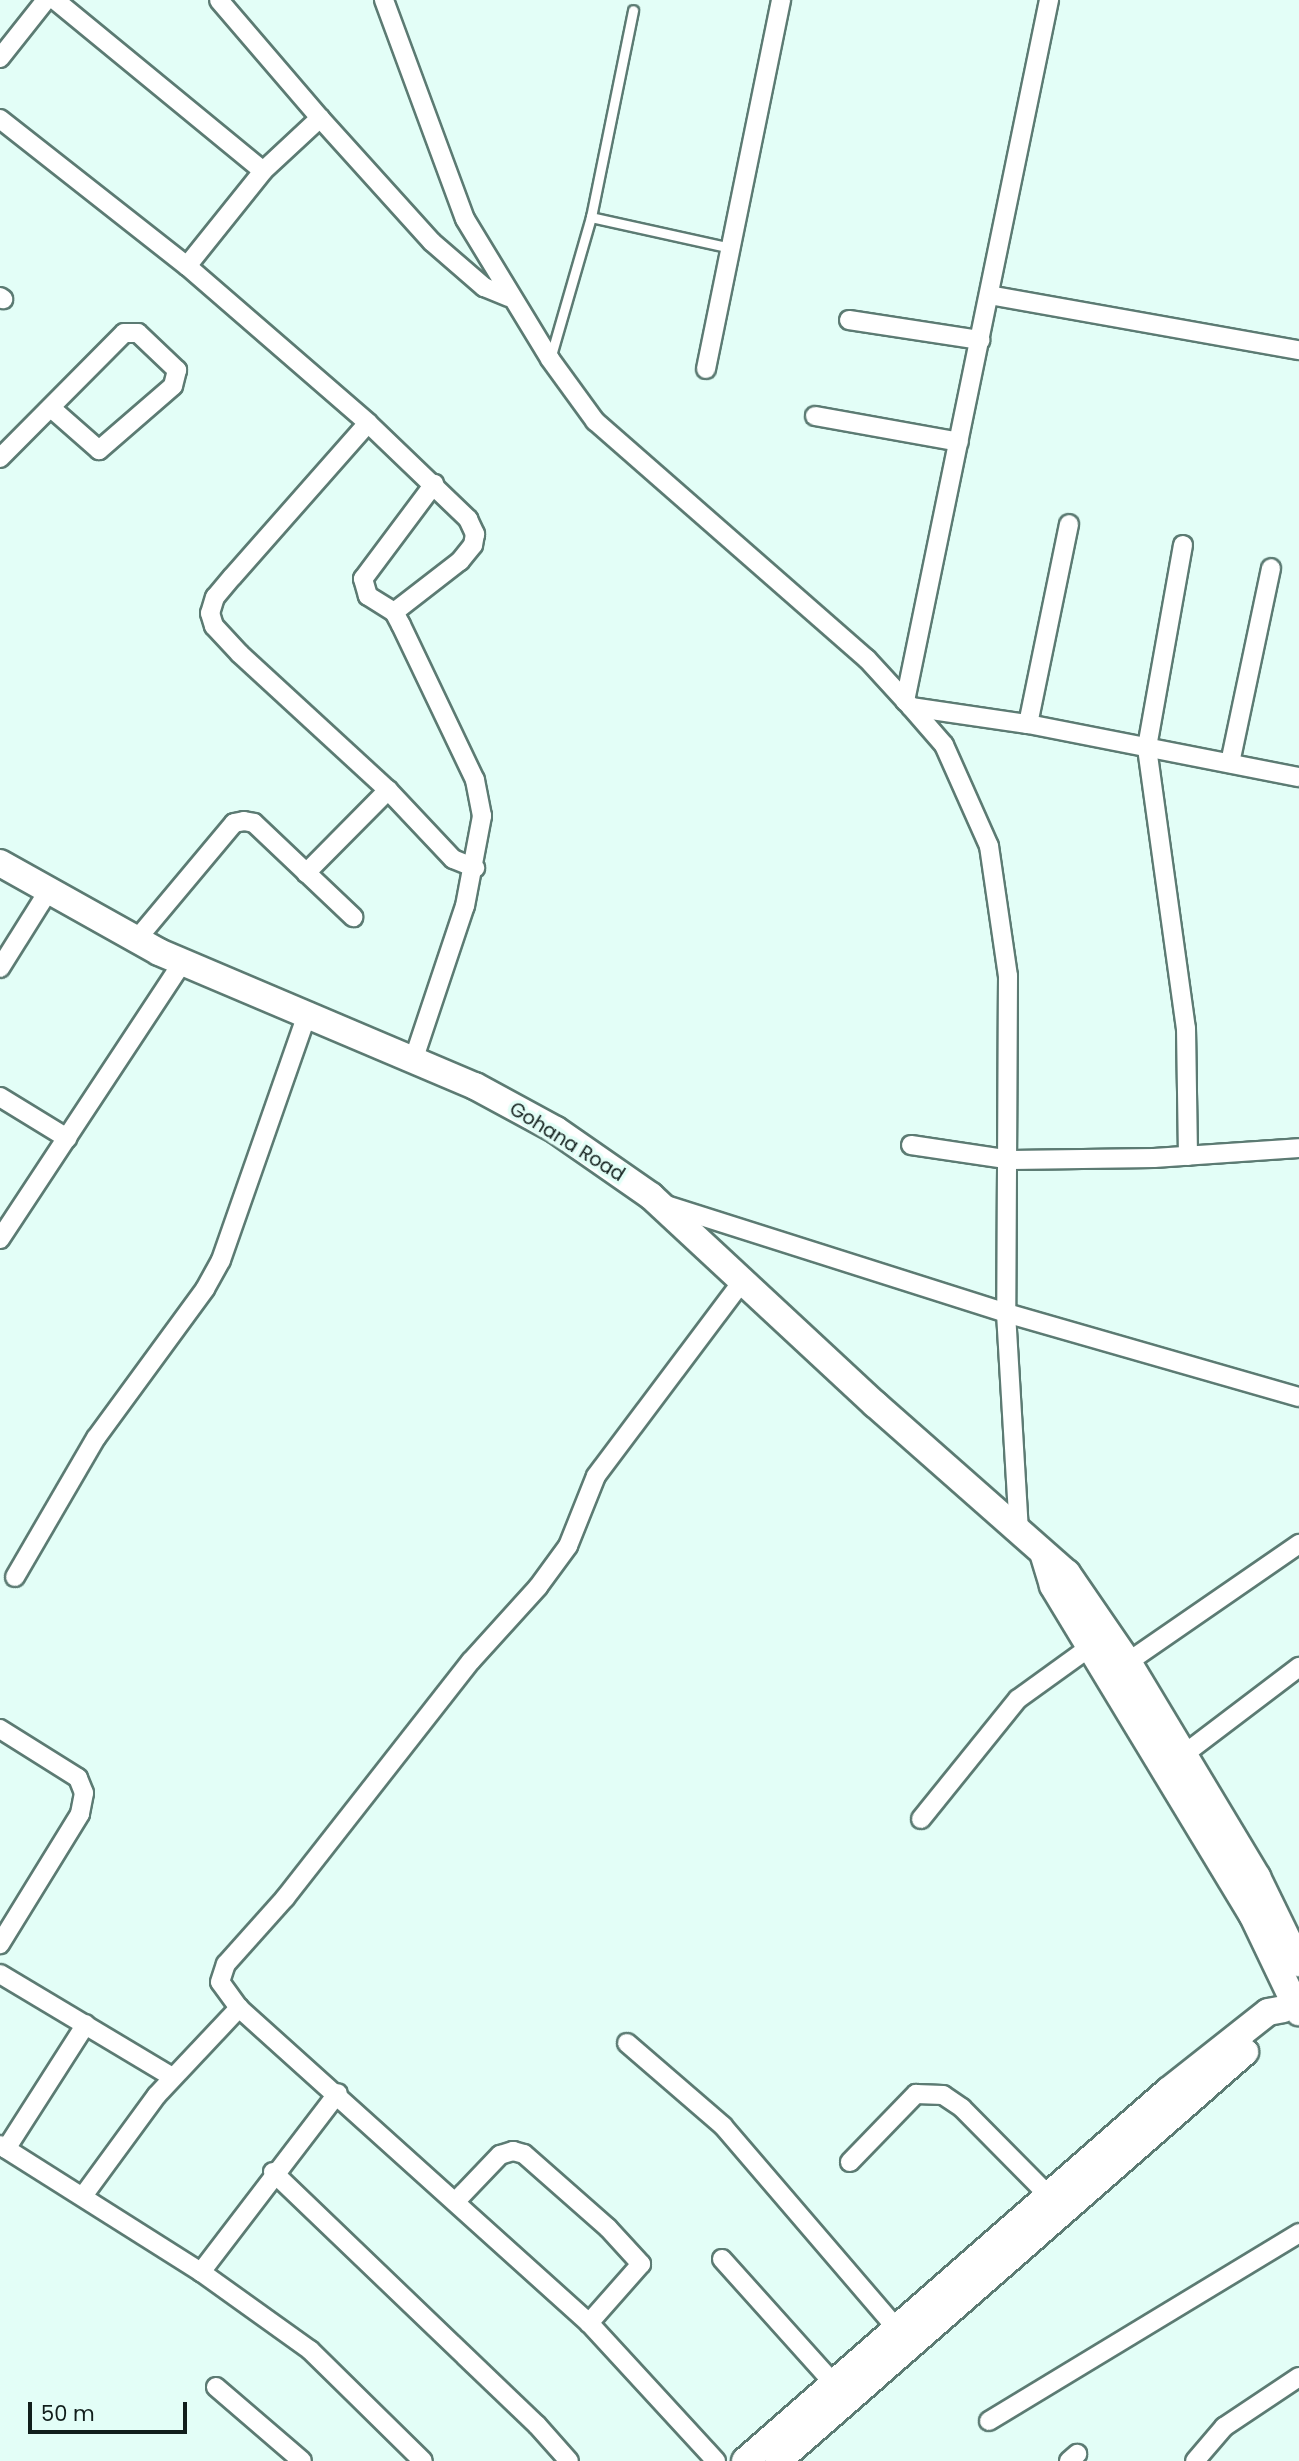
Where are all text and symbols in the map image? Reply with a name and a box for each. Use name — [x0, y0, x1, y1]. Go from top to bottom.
street label: Gohana Road — [505, 1098, 629, 1186]
scale bar — [32, 2388, 191, 2432]
text: 50 m — [41, 2399, 95, 2428]

